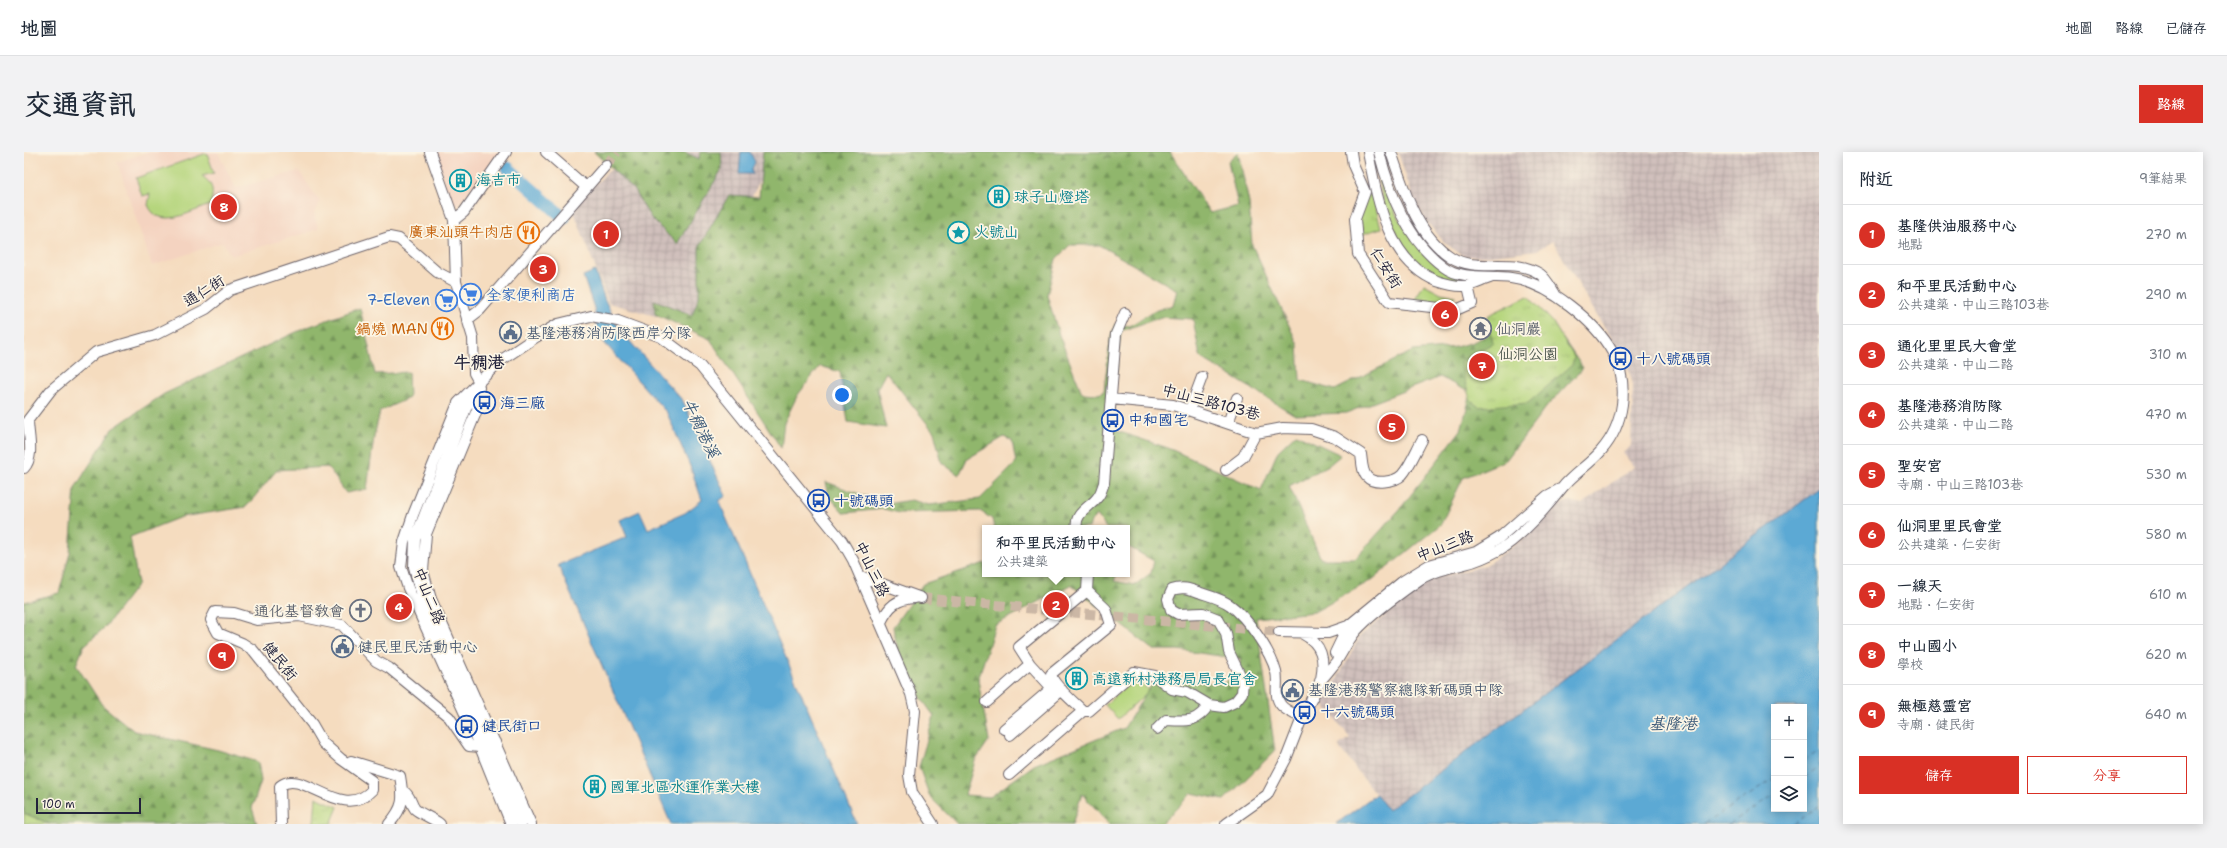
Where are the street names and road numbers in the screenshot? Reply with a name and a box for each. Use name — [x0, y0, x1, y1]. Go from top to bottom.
street label: 仁安街 — [1366, 244, 1406, 292]
street label: 通仁街 — [180, 271, 228, 311]
street label: 中山三路103巷 — [1160, 379, 1262, 425]
street label: 中山三路 — [1413, 526, 1477, 566]
street label: 中山三路 — [850, 538, 894, 600]
street label: 中山二路 — [408, 564, 450, 628]
street label: 健民街 — [258, 637, 302, 685]

